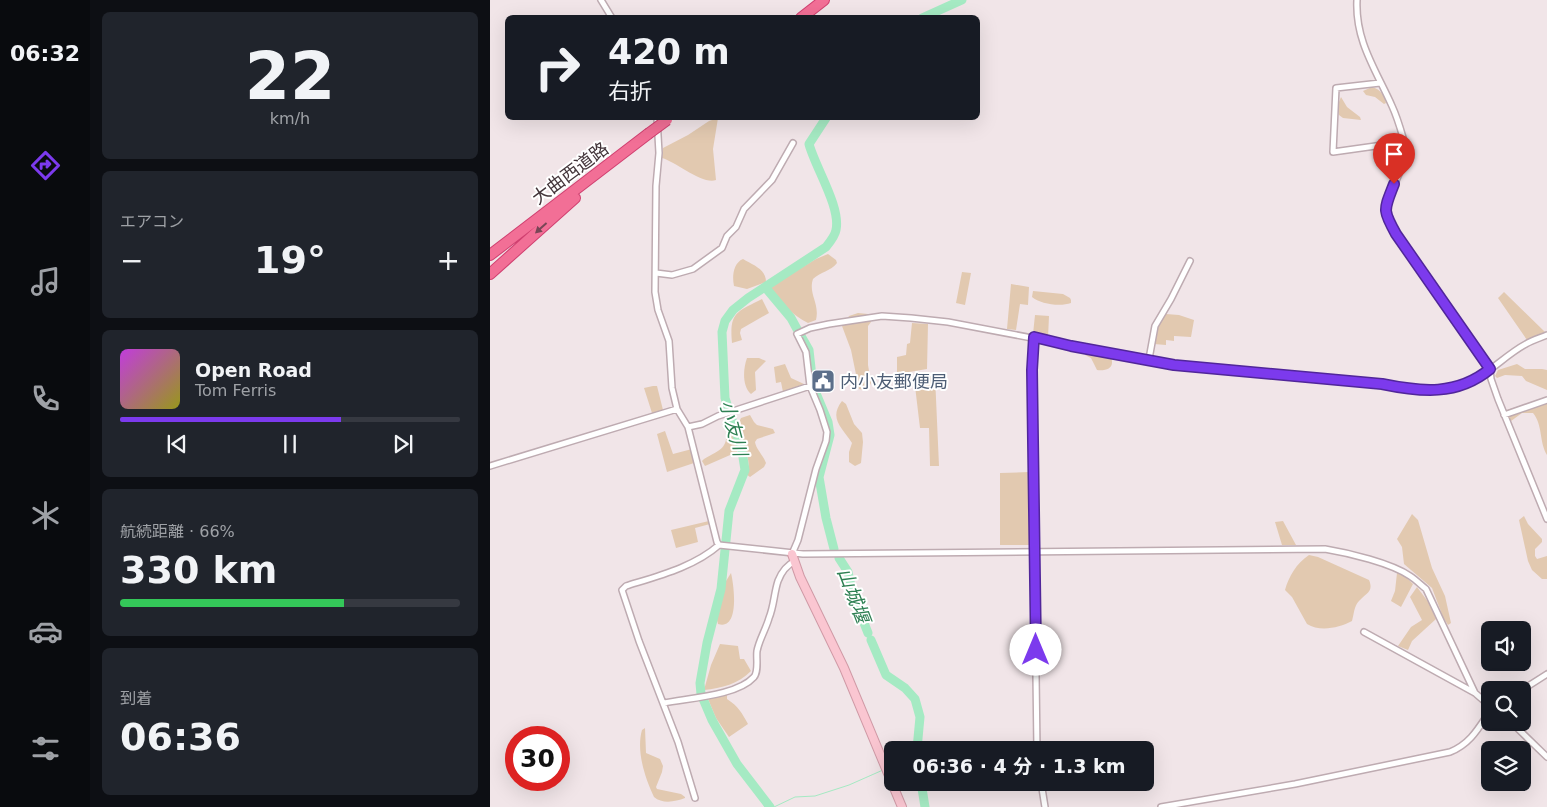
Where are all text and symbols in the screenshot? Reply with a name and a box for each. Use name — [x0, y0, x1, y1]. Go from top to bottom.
text: 420 m — [608, 32, 730, 72]
icon: right — [525, 35, 590, 100]
text: 22 — [245, 39, 335, 114]
text: 06:32 — [10, 41, 80, 66]
text: 右折 — [608, 79, 652, 104]
text: km/h — [270, 109, 310, 128]
pin — [1373, 133, 1415, 184]
street label: 大曲西道路 — [528, 138, 612, 208]
icon: arrive — [1380, 140, 1408, 168]
icon: directions — [28, 148, 63, 183]
text: エアコン — [120, 212, 184, 231]
one-way arrow — [536, 222, 548, 234]
text: 19° — [254, 238, 326, 282]
text: − — [120, 244, 143, 277]
text: + — [437, 244, 460, 277]
icon: music — [28, 264, 63, 299]
text: Open Road — [195, 359, 312, 381]
public building icon: 内小友郵便局 — [810, 368, 836, 394]
place label: 内小友郵便局 — [840, 371, 948, 392]
icon: phone — [28, 381, 63, 416]
text: Tom Ferris — [195, 381, 276, 400]
water label: 小友川 — [716, 398, 753, 460]
icon: previous — [163, 430, 191, 458]
icon: pause — [276, 430, 304, 458]
icon: next — [389, 430, 417, 458]
icon: climate — [28, 498, 63, 533]
text: 航続距離 · 66% — [120, 522, 235, 541]
text: 330 km — [120, 548, 277, 592]
water label: 山城堰 — [834, 564, 876, 628]
icon: car — [28, 614, 63, 649]
map controls — [1481, 621, 1531, 791]
button: sound — [1481, 621, 1531, 671]
position arrow — [1009, 623, 1061, 675]
button: search — [1481, 681, 1531, 731]
text: 到着 — [120, 689, 152, 708]
text: 06:36 — [120, 715, 241, 759]
speed limit sign: 30 — [505, 726, 570, 791]
icon: filters — [28, 731, 63, 766]
button: layers — [1481, 741, 1531, 791]
text: 06:36 · 4 分 · 1.3 km — [913, 755, 1125, 777]

